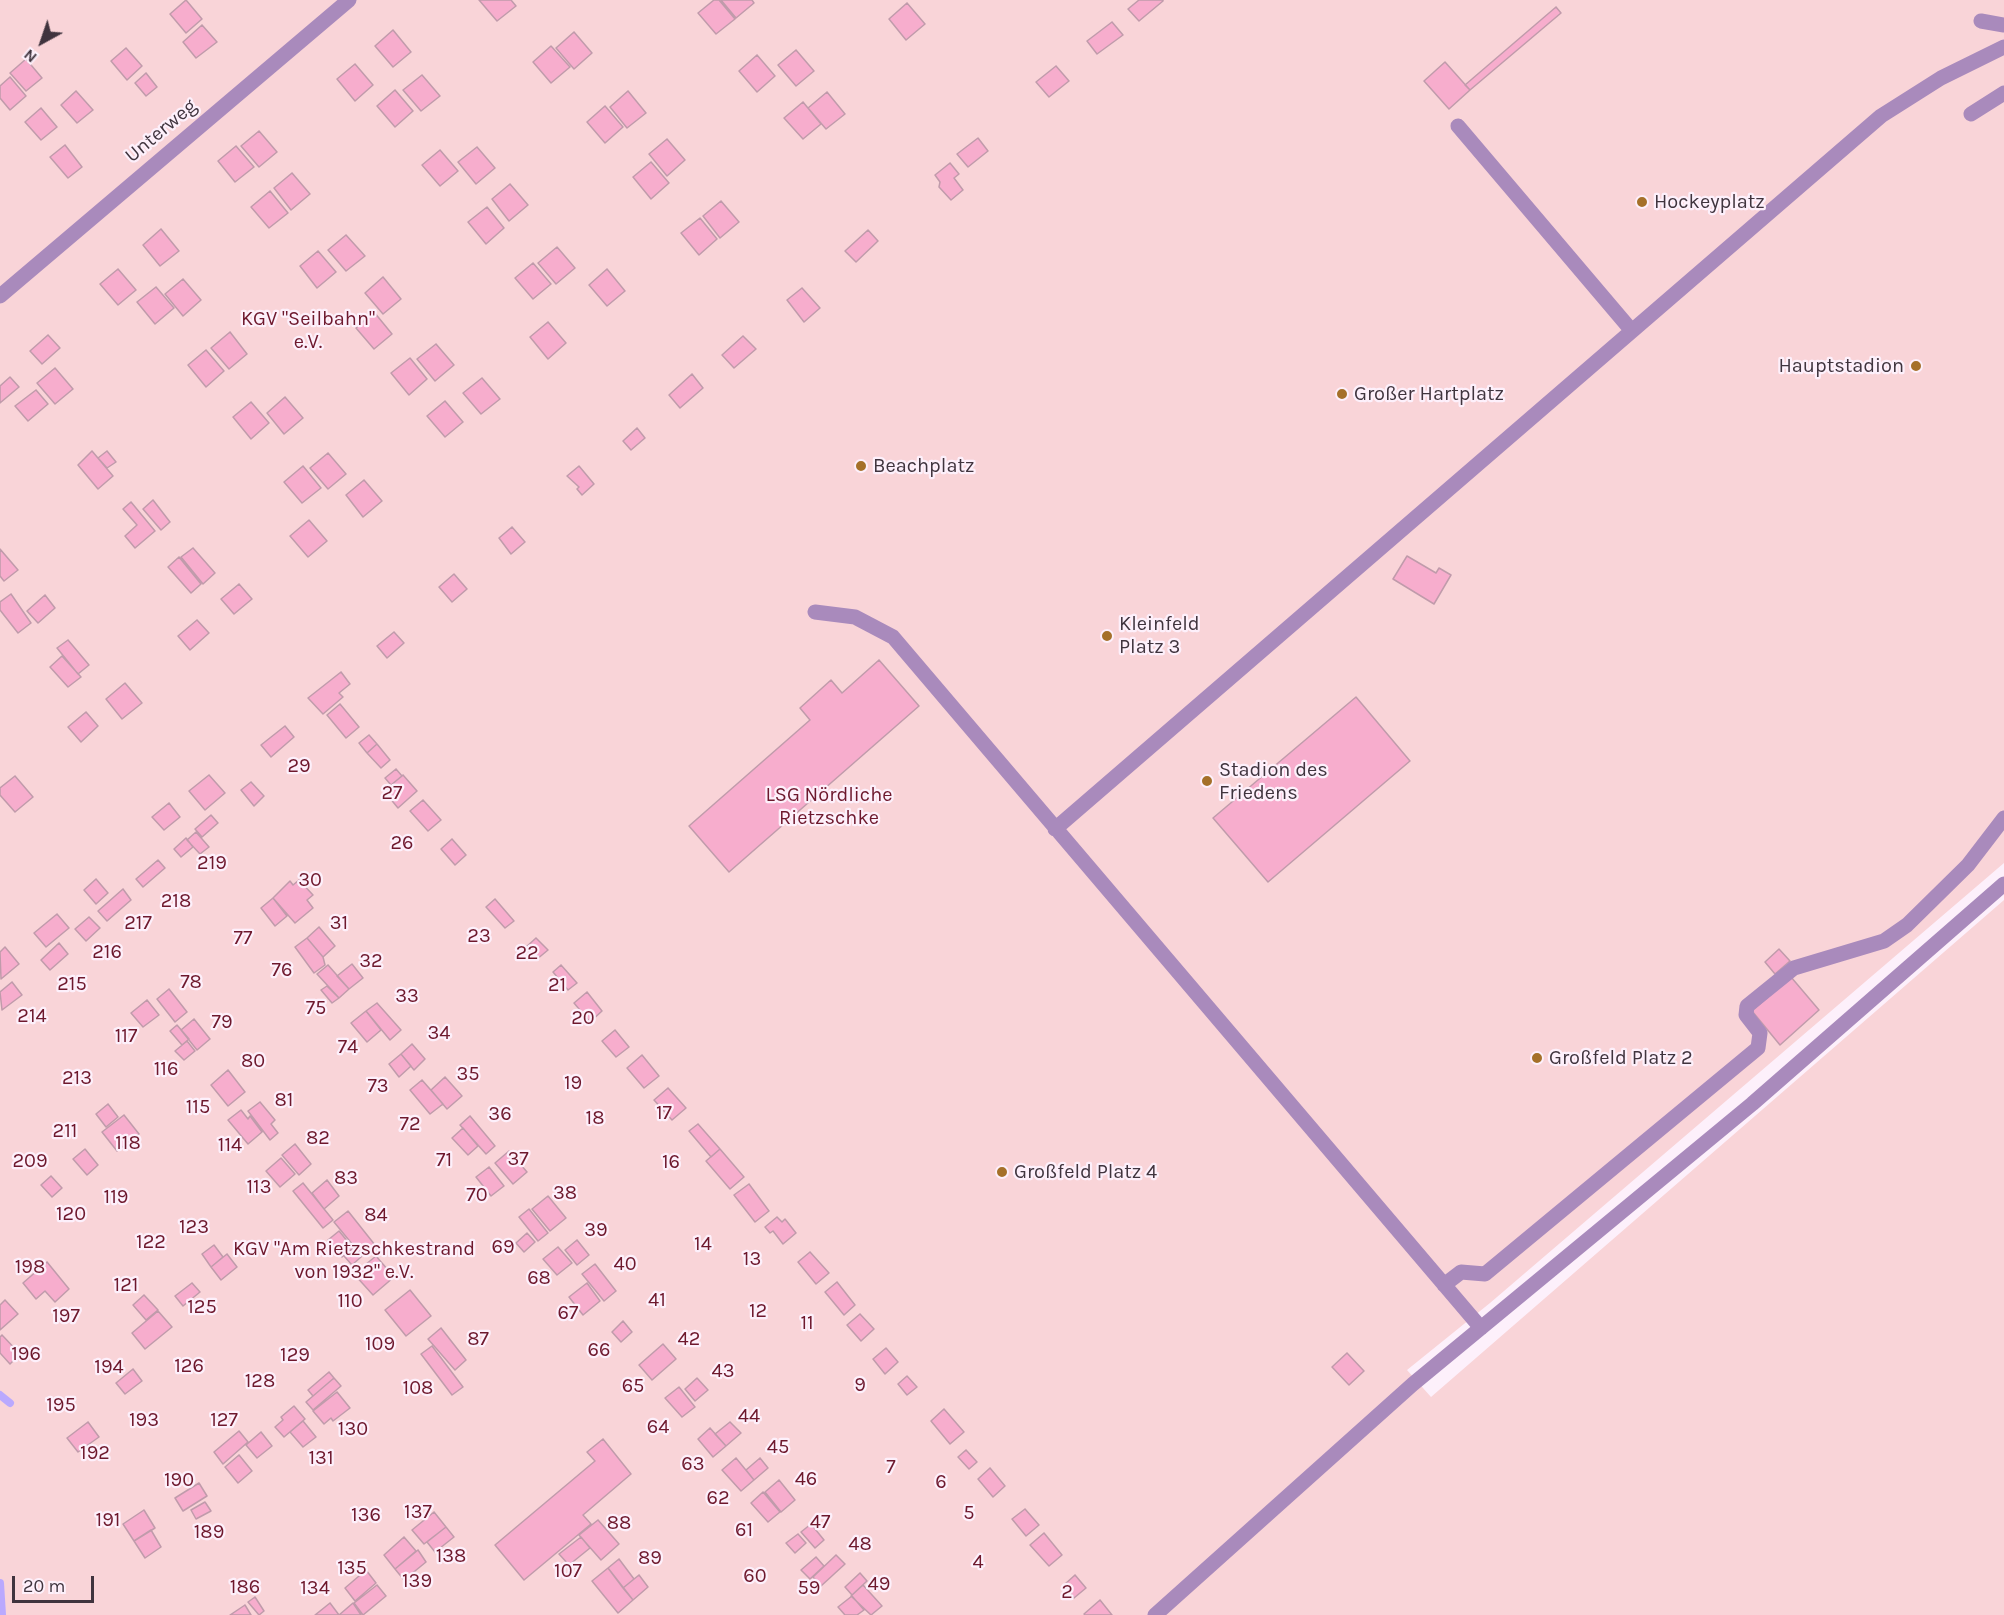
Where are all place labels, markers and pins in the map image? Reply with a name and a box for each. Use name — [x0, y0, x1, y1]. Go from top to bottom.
place label: Hockeyplatz — [1654, 190, 1765, 214]
marker: Hockeyplatz — [1635, 195, 1649, 209]
place label: Hauptstadion — [1778, 354, 1904, 378]
marker: Hauptstadion — [1909, 359, 1923, 373]
place label: Großer Hartplatz — [1354, 382, 1504, 406]
marker: Großer Hartplatz — [1335, 387, 1349, 401]
place label: Beachplatz — [873, 454, 974, 478]
marker: Beachplatz — [854, 459, 868, 473]
place label: Kleinfeld Platz 3 — [1119, 612, 1200, 659]
marker: Kleinfeld Platz 3 — [1100, 629, 1114, 643]
place label: Stadion des Friedens — [1219, 758, 1328, 805]
marker: Stadion des Friedens — [1200, 774, 1214, 788]
place label: Großfeld Platz 2 — [1549, 1046, 1693, 1070]
marker: Großfeld Platz 2 — [1530, 1051, 1544, 1065]
place label: Großfeld Platz 4 — [1014, 1160, 1157, 1184]
marker: Großfeld Platz 4 — [995, 1165, 1009, 1179]

